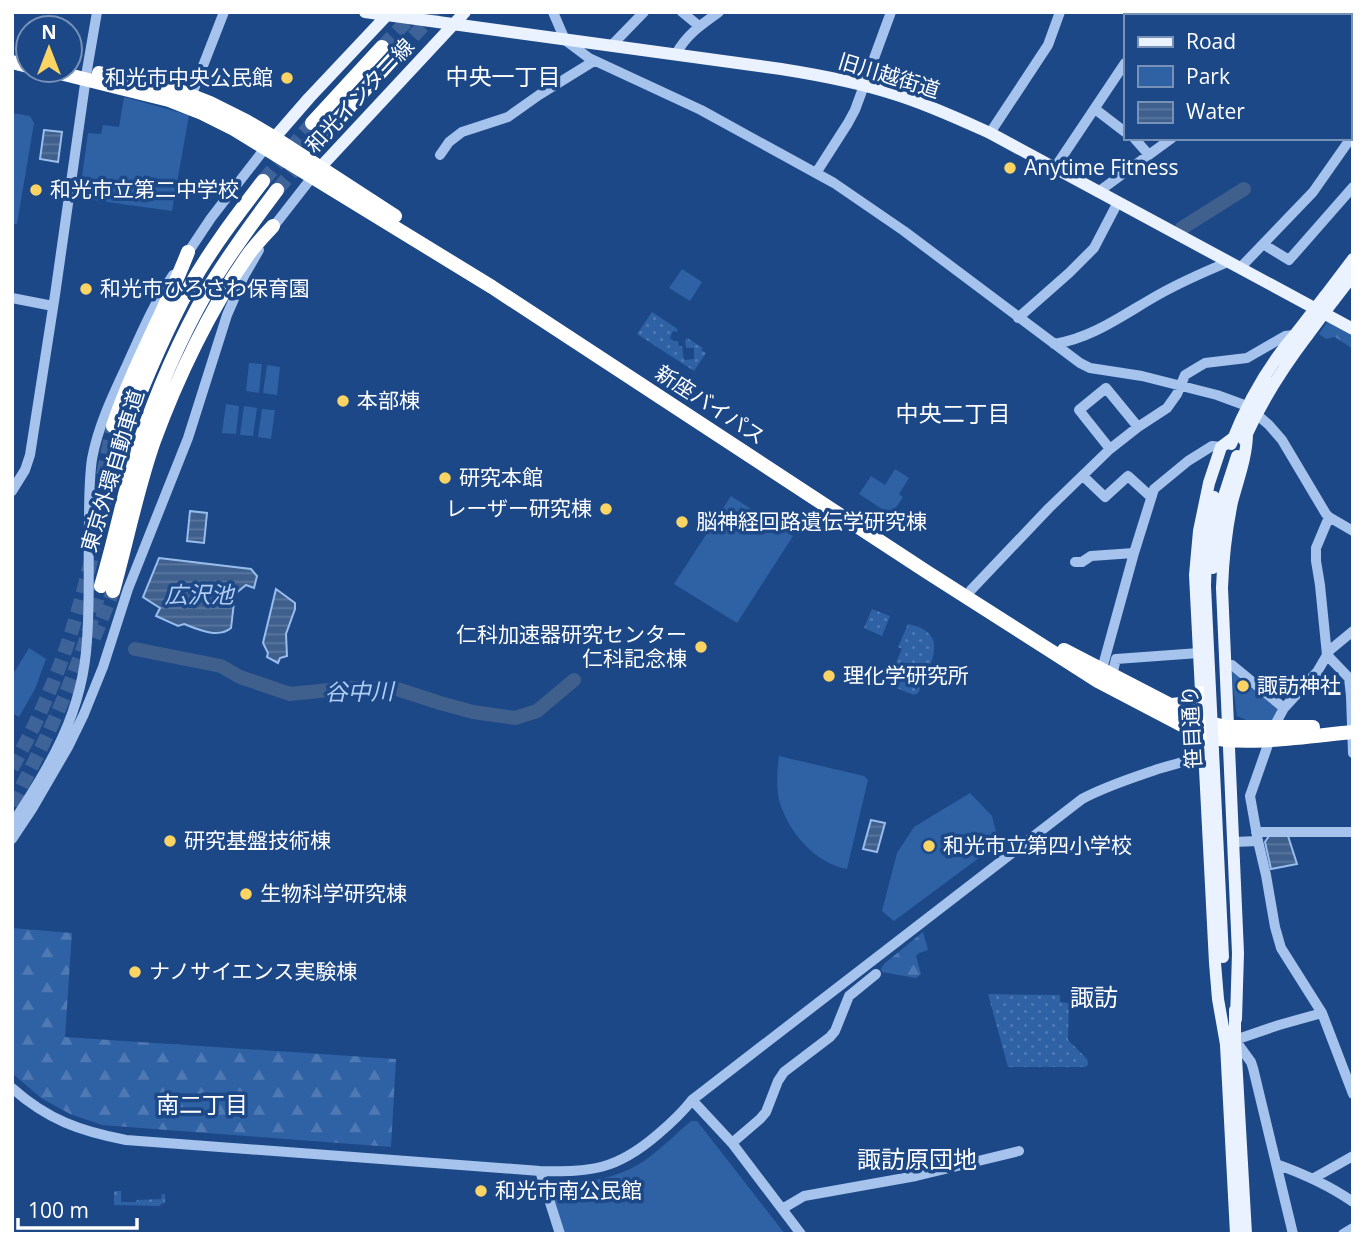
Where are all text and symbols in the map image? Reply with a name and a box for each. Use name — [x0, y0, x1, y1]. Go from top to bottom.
north arrow — [14, 14, 84, 84]
legend — [1124, 14, 1351, 140]
text: N — [41, 19, 57, 45]
text: Road — [1186, 27, 1236, 55]
street label: 和光インター線 — [299, 32, 420, 159]
street label: 旧川越街道 — [835, 46, 944, 104]
district label: 中央一丁目 — [446, 60, 561, 92]
text: Park — [1186, 62, 1230, 90]
place label: 和光市中央公民館 — [105, 63, 273, 91]
marker: 和光市中央公民館 — [279, 70, 295, 86]
text: Water — [1186, 97, 1245, 125]
place label: Anytime Fitness — [1024, 153, 1178, 181]
marker: Anytime Fitness — [1002, 160, 1018, 176]
place label: 和光市立第二中学校 — [50, 175, 239, 203]
marker: 和光市立第二中学校 — [28, 182, 44, 198]
place label: 和光市ひろさわ保育園 — [100, 274, 310, 302]
marker: 和光市ひろさわ保育園 — [78, 281, 94, 297]
street label: 新座バイパス — [650, 358, 771, 450]
street label: 東京外環自動車道 — [74, 386, 150, 555]
place label: 本部棟 — [357, 386, 420, 414]
marker: 本部棟 — [335, 393, 351, 409]
district label: 中央二丁目 — [896, 397, 1011, 429]
place label: 研究本館 — [459, 463, 543, 491]
marker: 研究本館 — [437, 470, 453, 486]
place label: レーザー研究棟 — [445, 494, 592, 522]
marker: レーザー研究棟 — [598, 501, 614, 517]
place label: 脳神経回路遺伝学研究棟 — [696, 507, 927, 535]
marker: 脳神経回路遺伝学研究棟 — [674, 514, 690, 530]
water label: 広沢池 — [165, 578, 236, 610]
place label: 仁科加速器研究センター 仁科記念棟 — [456, 620, 687, 672]
marker: 仁科加速器研究センター 仁科記念棟 — [693, 639, 709, 655]
place label: 理化学研究所 — [843, 661, 969, 689]
marker: 理化学研究所 — [821, 668, 837, 684]
place label: 諏訪神社 — [1257, 671, 1341, 699]
water label: 谷中川 — [324, 674, 397, 708]
marker: 諏訪神社 — [1235, 678, 1251, 694]
street label: 笹目通り — [1175, 684, 1207, 770]
place label: 研究基盤技術棟 — [184, 826, 331, 854]
place label: 和光市立第四小学校 — [943, 831, 1132, 859]
marker: 研究基盤技術棟 — [162, 833, 178, 849]
marker: 和光市立第四小学校 — [921, 838, 937, 854]
place label: 生物科学研究棟 — [260, 879, 407, 907]
marker: 生物科学研究棟 — [238, 886, 254, 902]
place label: ナノサイエンス実験棟 — [149, 957, 357, 985]
marker: ナノサイエンス実験棟 — [127, 964, 143, 980]
district label: 諏訪 — [1070, 980, 1118, 1013]
district label: 南二丁目 — [156, 1088, 248, 1120]
district label: 諏訪原団地 — [857, 1142, 977, 1175]
place label: 和光市南公民館 — [495, 1176, 642, 1204]
marker: 和光市南公民館 — [473, 1183, 489, 1199]
scale bar — [18, 1186, 136, 1230]
text: 100 m — [28, 1196, 89, 1224]

